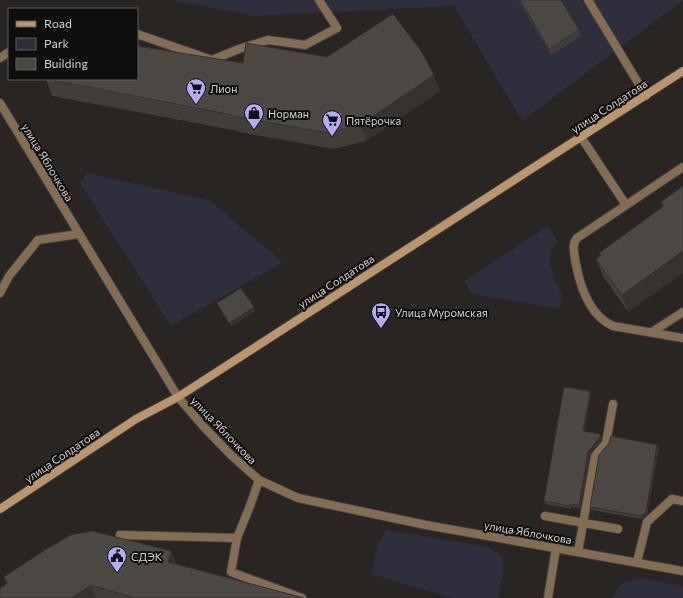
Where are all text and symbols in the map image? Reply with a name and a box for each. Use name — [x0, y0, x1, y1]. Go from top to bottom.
legend — [8, 8, 138, 80]
text: Road — [44, 16, 72, 30]
text: Park — [44, 36, 70, 50]
text: Building — [44, 56, 88, 70]
supermarket icon: Лион — [185, 77, 207, 105]
street label: улица Солдатова — [569, 77, 649, 135]
place label: Лион — [210, 82, 237, 95]
shop icon: Норман — [243, 102, 265, 130]
place label: Норман — [268, 107, 309, 120]
supermarket icon: Пятёрочка — [321, 109, 343, 137]
place label: Пятёрочка — [346, 114, 401, 127]
street label: улица Яблочкова — [20, 121, 76, 203]
street label: улица Солдатова — [296, 252, 376, 310]
bus stop icon: Улица Муромская — [370, 301, 392, 329]
place label: Улица Муромская — [395, 306, 488, 319]
street label: улица Яблочкова — [189, 394, 259, 466]
street label: улица Солдатова — [22, 425, 102, 485]
street label: улица Яблочкова — [483, 518, 573, 546]
public building icon: СДЭК — [106, 545, 128, 573]
place label: СДЭК — [131, 550, 163, 563]

